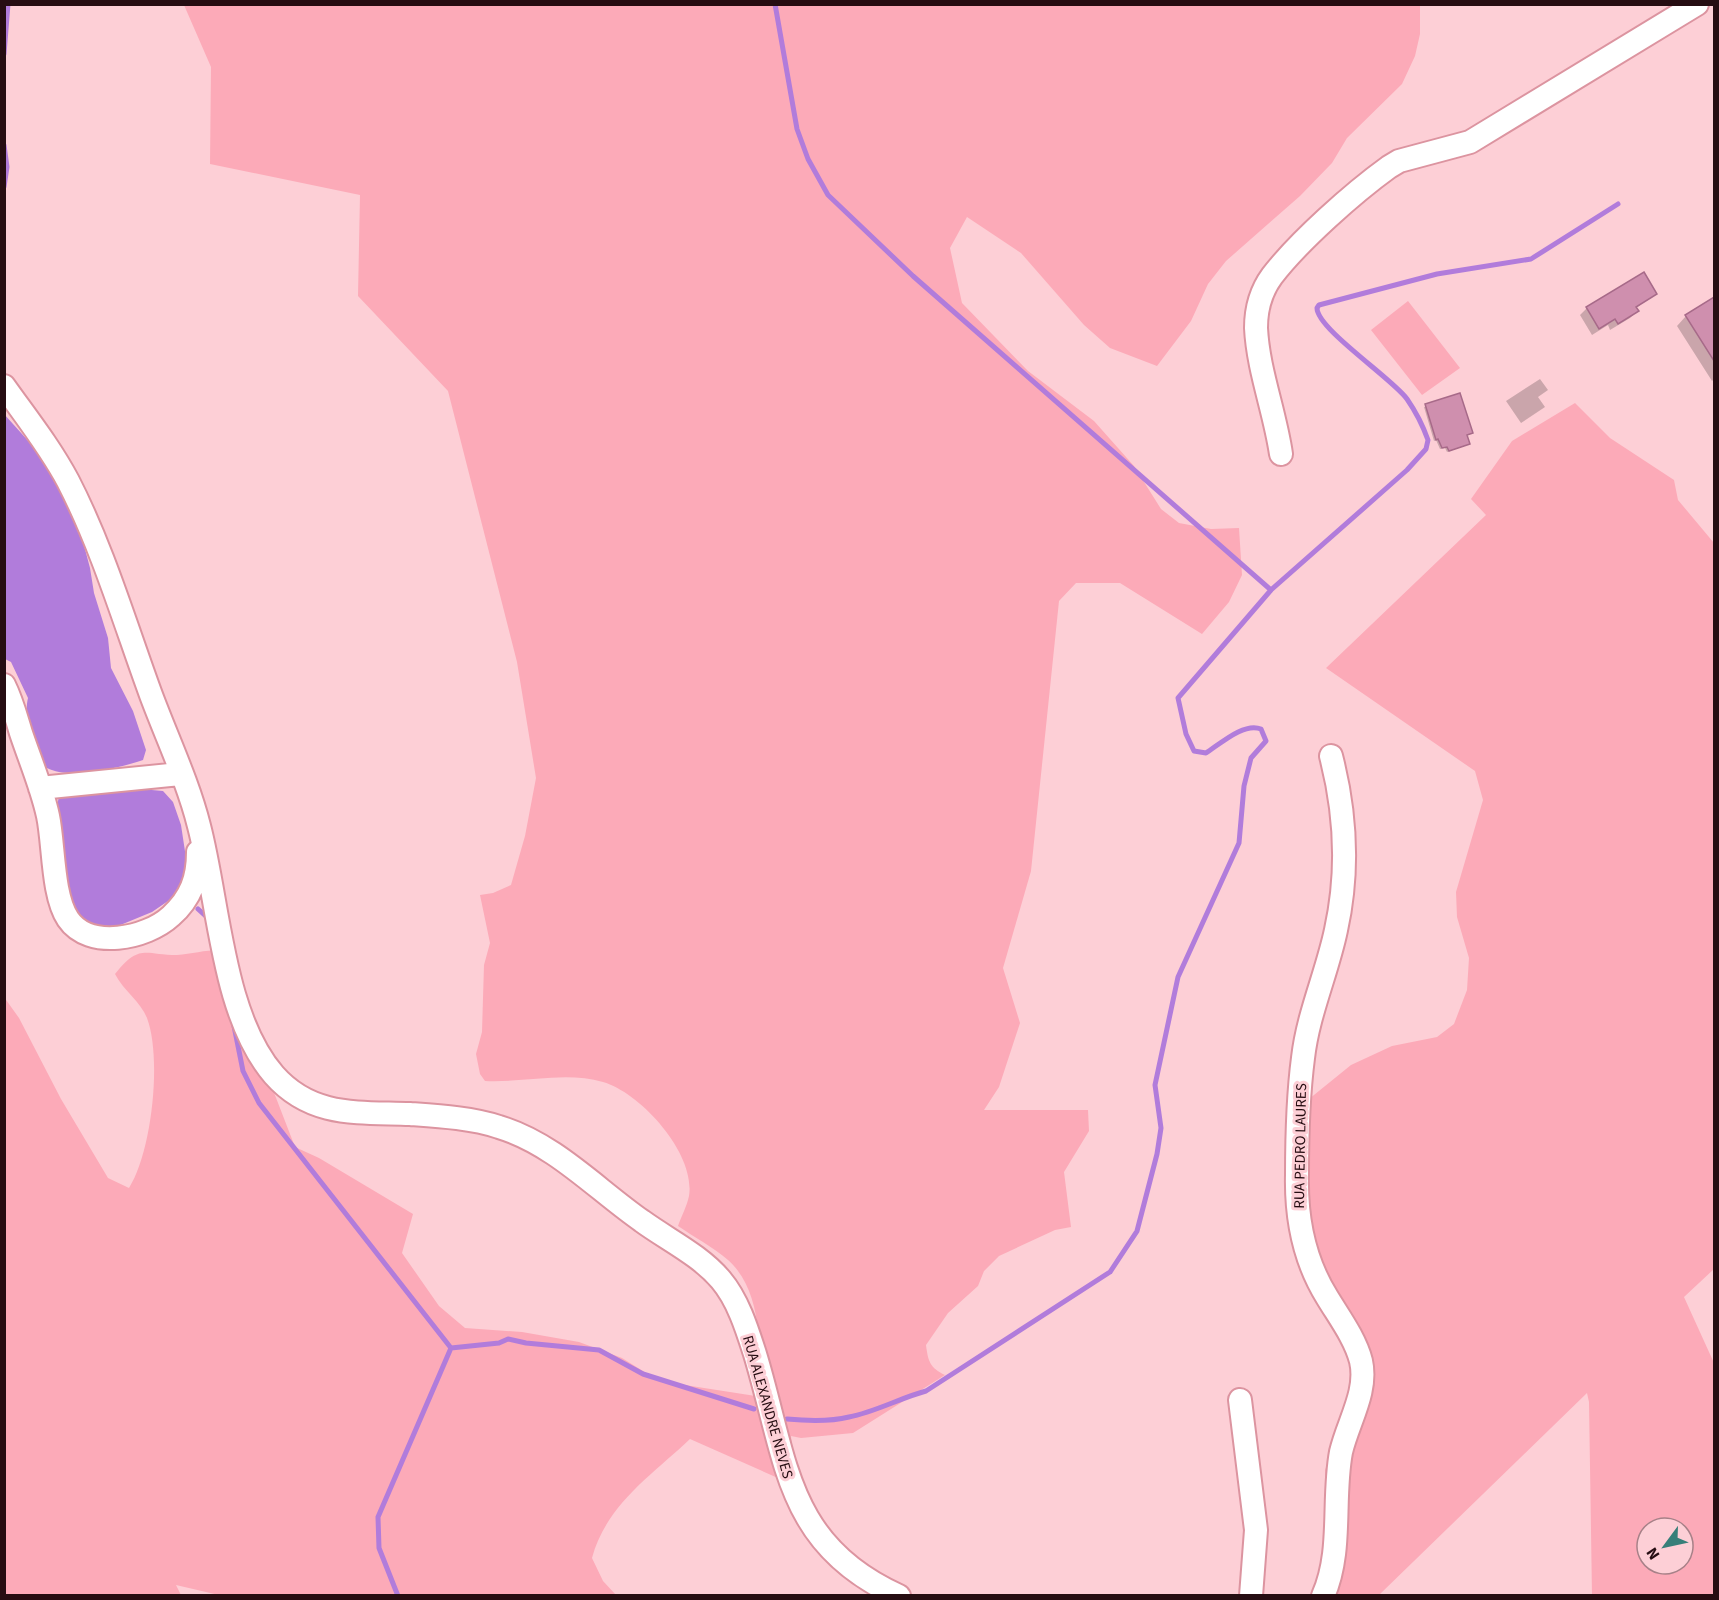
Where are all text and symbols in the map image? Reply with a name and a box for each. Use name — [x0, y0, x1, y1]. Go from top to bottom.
street label: RUA PEDRO LAURES — [1289, 1083, 1312, 1209]
street label: RUA ALEXANDRE NEVES — [737, 1333, 798, 1481]
north arrow — [1635, 1516, 1695, 1576]
text: N — [1641, 1543, 1665, 1564]

